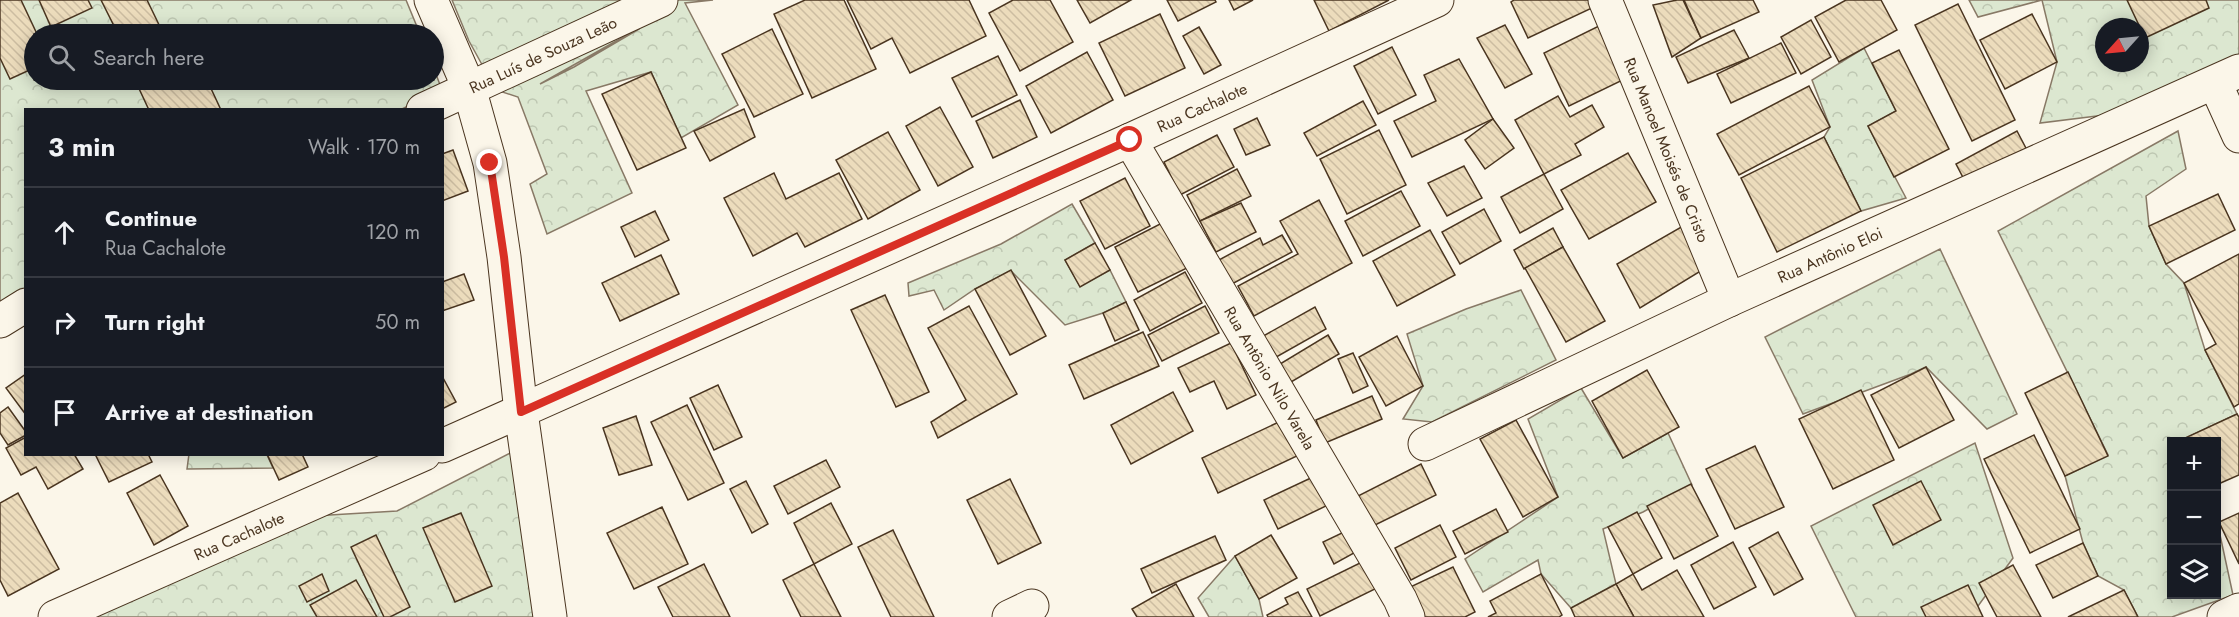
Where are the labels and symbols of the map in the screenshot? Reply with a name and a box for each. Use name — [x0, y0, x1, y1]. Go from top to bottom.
street label: Rua Luís de Souza Leão — [465, 10, 621, 99]
north arrow — [2095, 18, 2149, 72]
street label: Rua Manoel Moisés de Cristo — [1618, 54, 1715, 246]
street label: Rua Cachalote — [1153, 77, 1251, 138]
route start — [1116, 126, 1142, 152]
route end — [476, 149, 502, 175]
street label: Rua Antônio Eloi — [1774, 221, 1886, 288]
street label: Rua Antônio Nilo Varela — [1219, 302, 1321, 454]
street label: Rua Cachalote — [190, 506, 288, 566]

